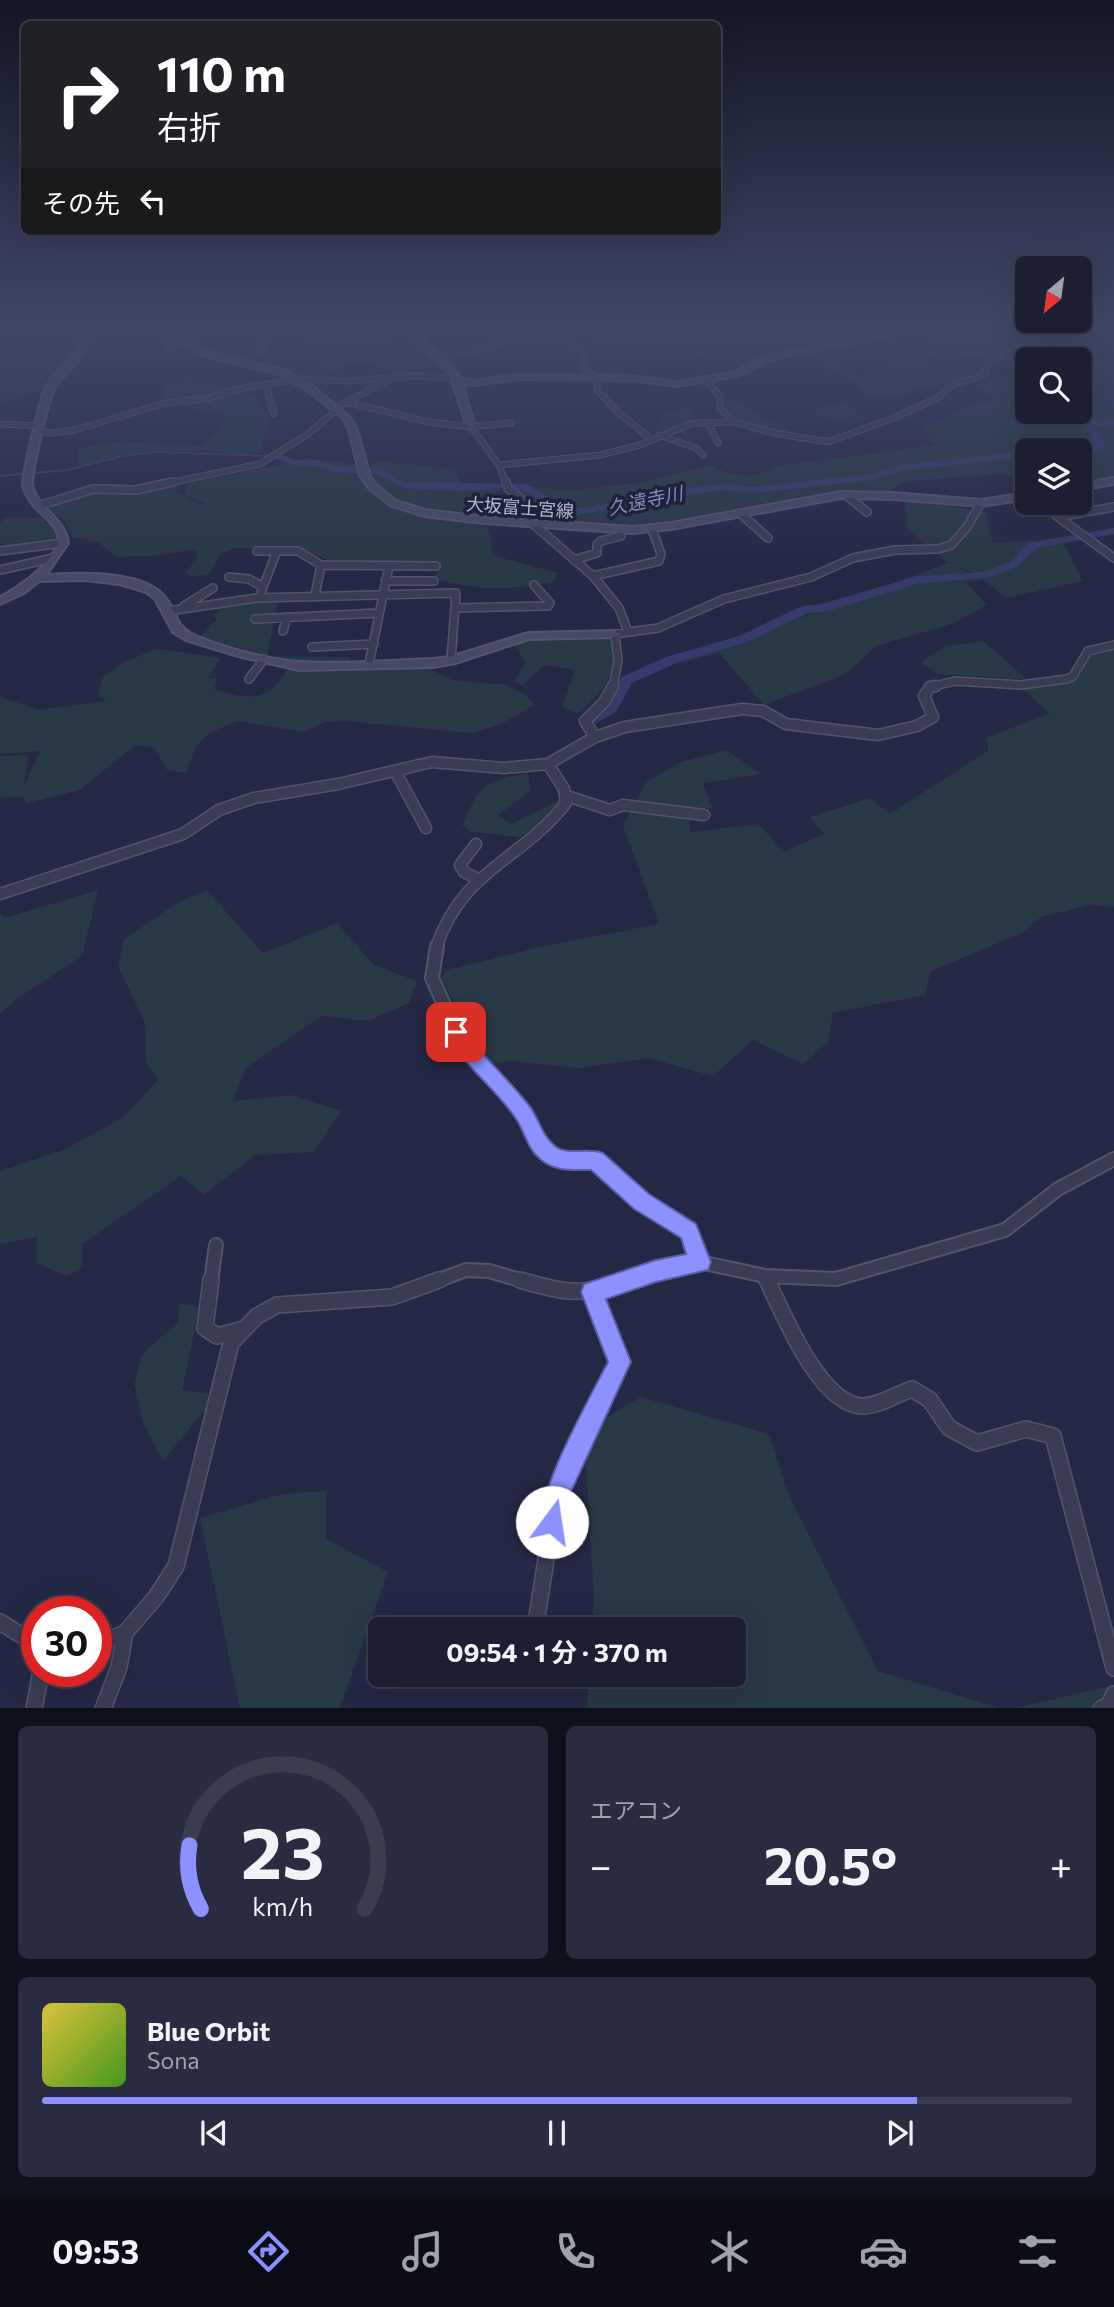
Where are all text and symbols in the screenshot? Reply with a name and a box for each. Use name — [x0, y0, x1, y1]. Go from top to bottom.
text: 110 m — [157, 42, 286, 102]
icon: right — [42, 49, 133, 140]
text: 右折 — [157, 106, 221, 146]
icon: left — [134, 182, 172, 220]
text: その先 — [42, 187, 120, 218]
north arrow — [1015, 256, 1092, 332]
map controls — [1015, 256, 1092, 515]
button: search — [1015, 347, 1092, 424]
button: layers — [1015, 438, 1092, 515]
water label: 久遠寺川 — [605, 480, 687, 519]
street label: 大坂富士宮線 — [465, 492, 575, 522]
pin — [426, 1002, 486, 1062]
icon: arrive — [437, 1013, 475, 1051]
position arrow — [515, 1485, 589, 1559]
speed limit sign: 30 — [21, 1596, 112, 1687]
text: 09:54 · 1 分 · 370 m — [446, 1636, 668, 1667]
text: エアコン — [590, 1796, 682, 1824]
text: 23 — [241, 1805, 325, 1894]
text: 20.5° — [764, 1832, 897, 1896]
text: − — [590, 1841, 612, 1888]
text: + — [1050, 1841, 1072, 1888]
text: km/h — [253, 1890, 313, 1920]
text: Blue Orbit — [147, 2015, 270, 2046]
text: Sona — [147, 2046, 199, 2074]
icon: previous — [195, 2114, 233, 2152]
icon: pause — [538, 2114, 576, 2152]
icon: next — [881, 2114, 919, 2152]
icon: directions — [244, 2227, 293, 2276]
icon: music — [398, 2227, 447, 2276]
icon: phone — [551, 2227, 600, 2276]
icon: climate — [705, 2227, 754, 2276]
icon: car — [859, 2227, 908, 2276]
icon: filters — [1013, 2227, 1062, 2276]
text: 09:53 — [52, 2231, 139, 2271]

